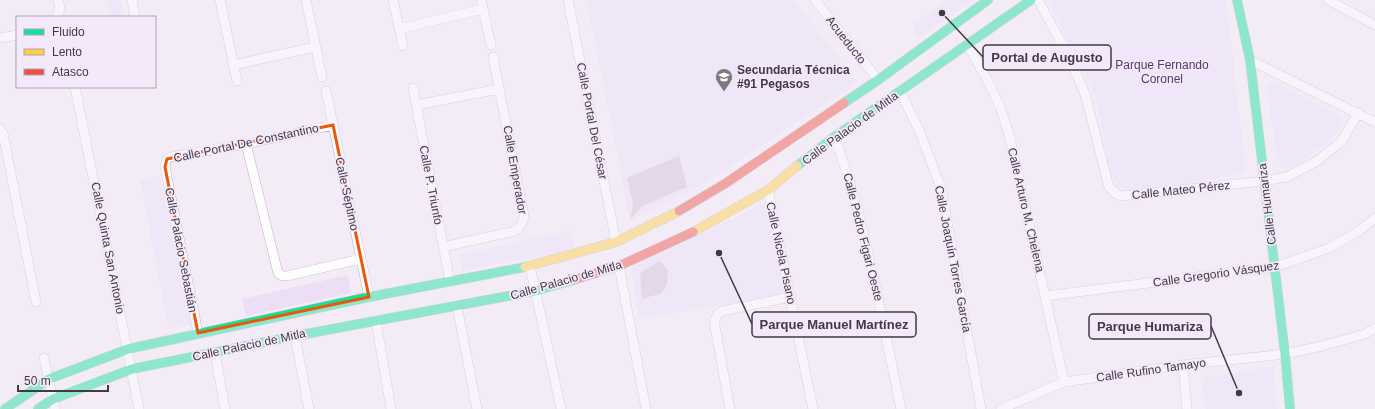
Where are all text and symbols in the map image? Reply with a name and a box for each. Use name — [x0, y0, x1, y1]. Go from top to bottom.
street label: Acueducto — [823, 13, 869, 67]
legend — [16, 16, 156, 88]
text: Fluido — [52, 25, 85, 39]
text: Lento — [52, 45, 82, 59]
callout: Portal de Augusto — [983, 45, 1111, 70]
text: Portal de Augusto — [991, 50, 1103, 65]
park label: Parque Fernando Coronel — [1115, 58, 1209, 86]
street label: Calle Portal Del César — [574, 61, 610, 181]
place label: Secundaria Técnica #91 Pegasos — [737, 63, 850, 91]
text: Atasco — [52, 65, 89, 79]
school or university icon: Secundaria Técnica #91 Pegasos — [714, 67, 734, 92]
street label: Calle Palacio de Mitla — [799, 88, 901, 168]
street label: Calle Portal De Constantino — [172, 121, 320, 165]
street label: Calle Emperador — [500, 124, 530, 216]
street label: Calle P. Triunfo — [416, 144, 446, 226]
street label: Calle Arturo M. Chelena — [1005, 146, 1047, 274]
street label: Calle Séptimo — [332, 156, 362, 232]
street label: Calle Humariza — [1255, 162, 1279, 246]
street label: Calle Pedro Figari Oeste — [840, 172, 886, 303]
street label: Calle Mateo Pérez — [1131, 178, 1231, 202]
street label: Calle Quinta San Antonio — [88, 181, 128, 315]
street label: Calle Joaquín Torres García — [932, 184, 974, 334]
street label: Calle Palacio Sebastián — [162, 186, 200, 314]
street label: Calle Nicela Pisano — [763, 201, 799, 306]
street label: Calle Palacio de Mitla — [509, 257, 624, 303]
street label: Calle Gregorio Vásquez — [1152, 258, 1280, 290]
callout: Parque Manuel Martínez — [752, 312, 916, 337]
callout: Parque Humariza — [1089, 314, 1211, 339]
text: Parque Manuel Martínez — [760, 317, 909, 332]
text: Parque Humariza — [1097, 319, 1204, 334]
street label: Calle Palacio de Mitla — [191, 326, 307, 364]
street label: Calle Rufino Tamayo — [1095, 355, 1207, 385]
scale bar — [18, 367, 108, 393]
text: 50 m — [24, 374, 51, 388]

